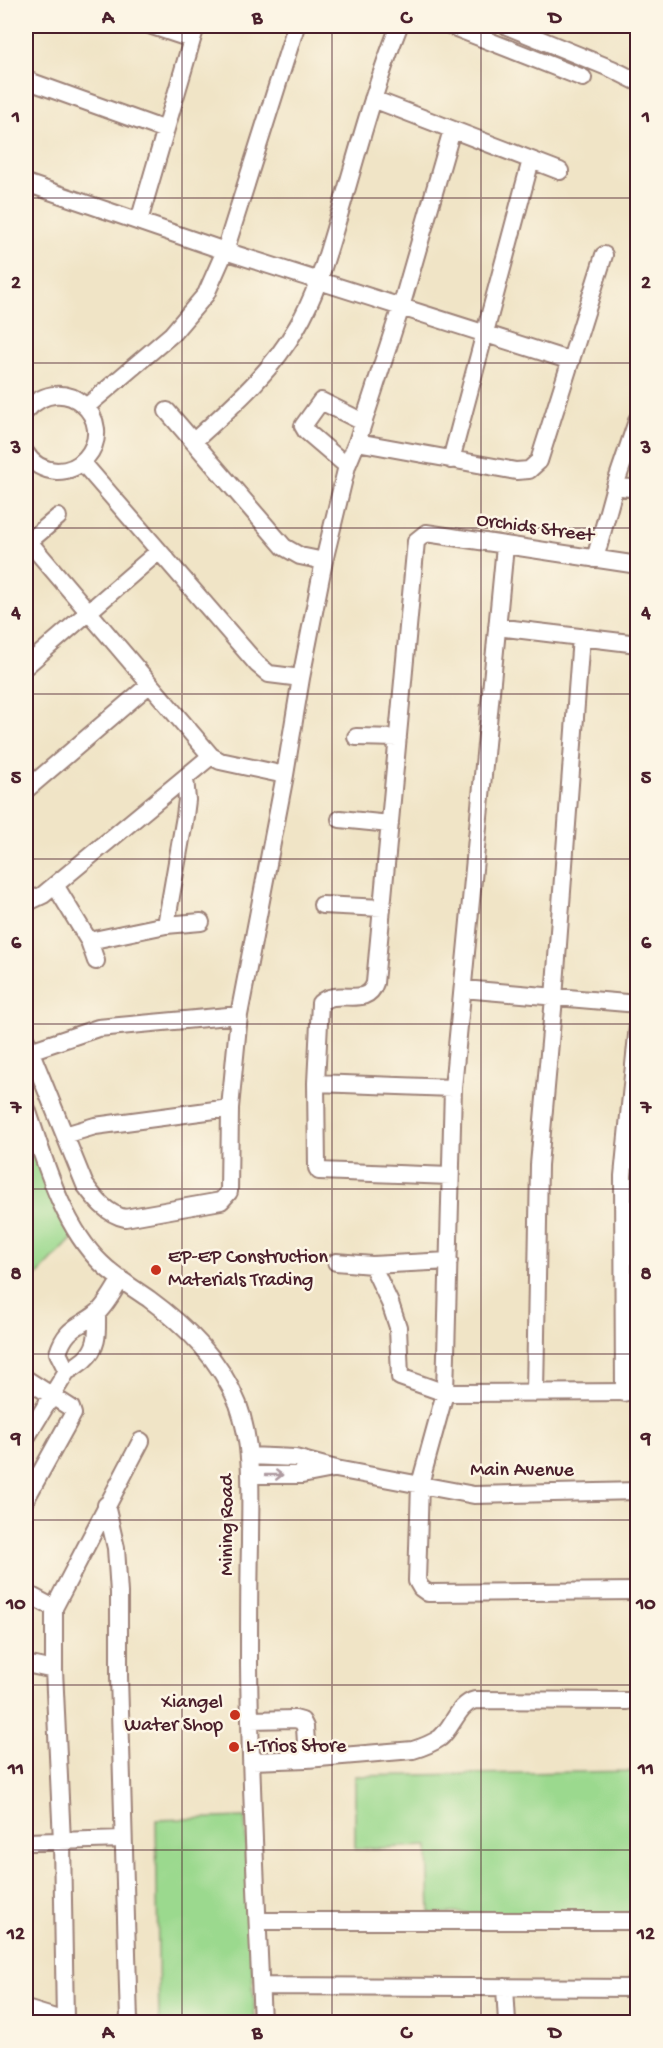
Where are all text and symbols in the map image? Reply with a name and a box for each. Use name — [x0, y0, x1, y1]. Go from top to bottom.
text: A — [101, 8, 116, 31]
text: B — [251, 8, 263, 31]
text: C — [400, 8, 414, 31]
text: D — [546, 8, 562, 31]
text: 1 — [11, 107, 20, 130]
text: 1 — [641, 107, 650, 130]
text: 2 — [11, 273, 21, 296]
text: 2 — [641, 273, 651, 296]
text: 3 — [10, 438, 21, 461]
text: 3 — [640, 438, 651, 461]
street label: Orchids Street — [475, 509, 597, 549]
text: 4 — [10, 603, 21, 626]
text: 4 — [640, 603, 651, 626]
text: 5 — [11, 768, 22, 791]
text: 5 — [641, 768, 652, 791]
text: 6 — [11, 933, 22, 956]
text: 6 — [641, 933, 652, 956]
text: 7 — [10, 1098, 23, 1121]
text: 7 — [640, 1098, 653, 1121]
place label: EP-EP Construction Materials Trading — [168, 1247, 328, 1293]
marker: EP-EP Construction Materials Trading — [149, 1263, 163, 1277]
text: 8 — [11, 1264, 22, 1287]
text: 8 — [641, 1264, 652, 1287]
text: 9 — [10, 1429, 21, 1452]
text: 9 — [640, 1429, 651, 1452]
street label: Main Avenue — [470, 1460, 575, 1483]
one-way arrow — [264, 1469, 284, 1481]
street label: Mining Road — [217, 1472, 240, 1576]
text: 10 — [5, 1594, 26, 1617]
text: 10 — [635, 1594, 656, 1617]
place label: Xiangel Water Shop — [124, 1692, 223, 1738]
marker: Xiangel Water Shop — [228, 1708, 242, 1722]
place label: L-Trios Store — [246, 1736, 347, 1759]
marker: L-Trios Store — [227, 1740, 241, 1754]
text: 11 — [7, 1759, 24, 1782]
text: 11 — [637, 1759, 654, 1782]
text: 12 — [6, 1924, 25, 1947]
text: 12 — [636, 1924, 655, 1947]
text: A — [101, 2023, 116, 2046]
text: B — [251, 2023, 263, 2046]
text: C — [400, 2023, 414, 2046]
text: D — [546, 2023, 562, 2046]

